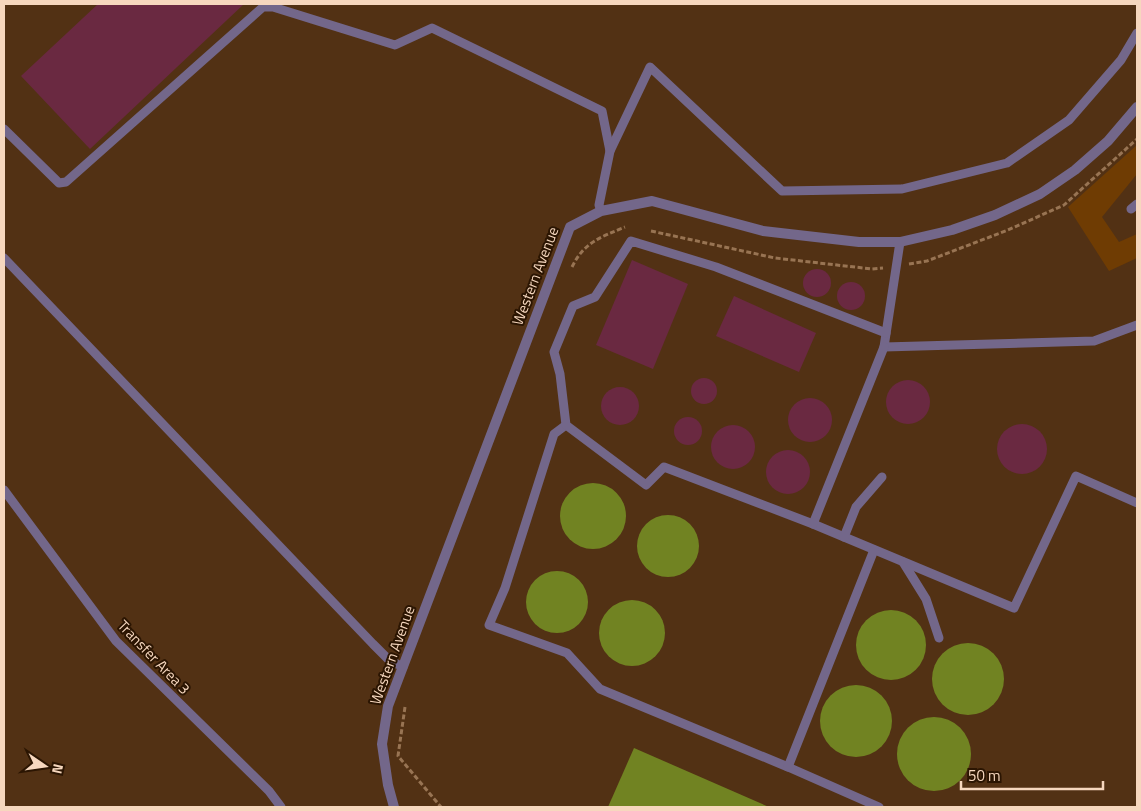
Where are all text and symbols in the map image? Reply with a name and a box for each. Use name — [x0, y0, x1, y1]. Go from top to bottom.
street label: Western Avenue — [506, 223, 564, 329]
street label: Western Avenue — [363, 602, 421, 708]
street label: Transfer Area 3 — [112, 614, 196, 700]
north arrow — [20, 741, 70, 791]
scale bar — [961, 758, 1104, 790]
text: N — [47, 762, 69, 776]
text: 50 m — [968, 764, 1001, 787]

